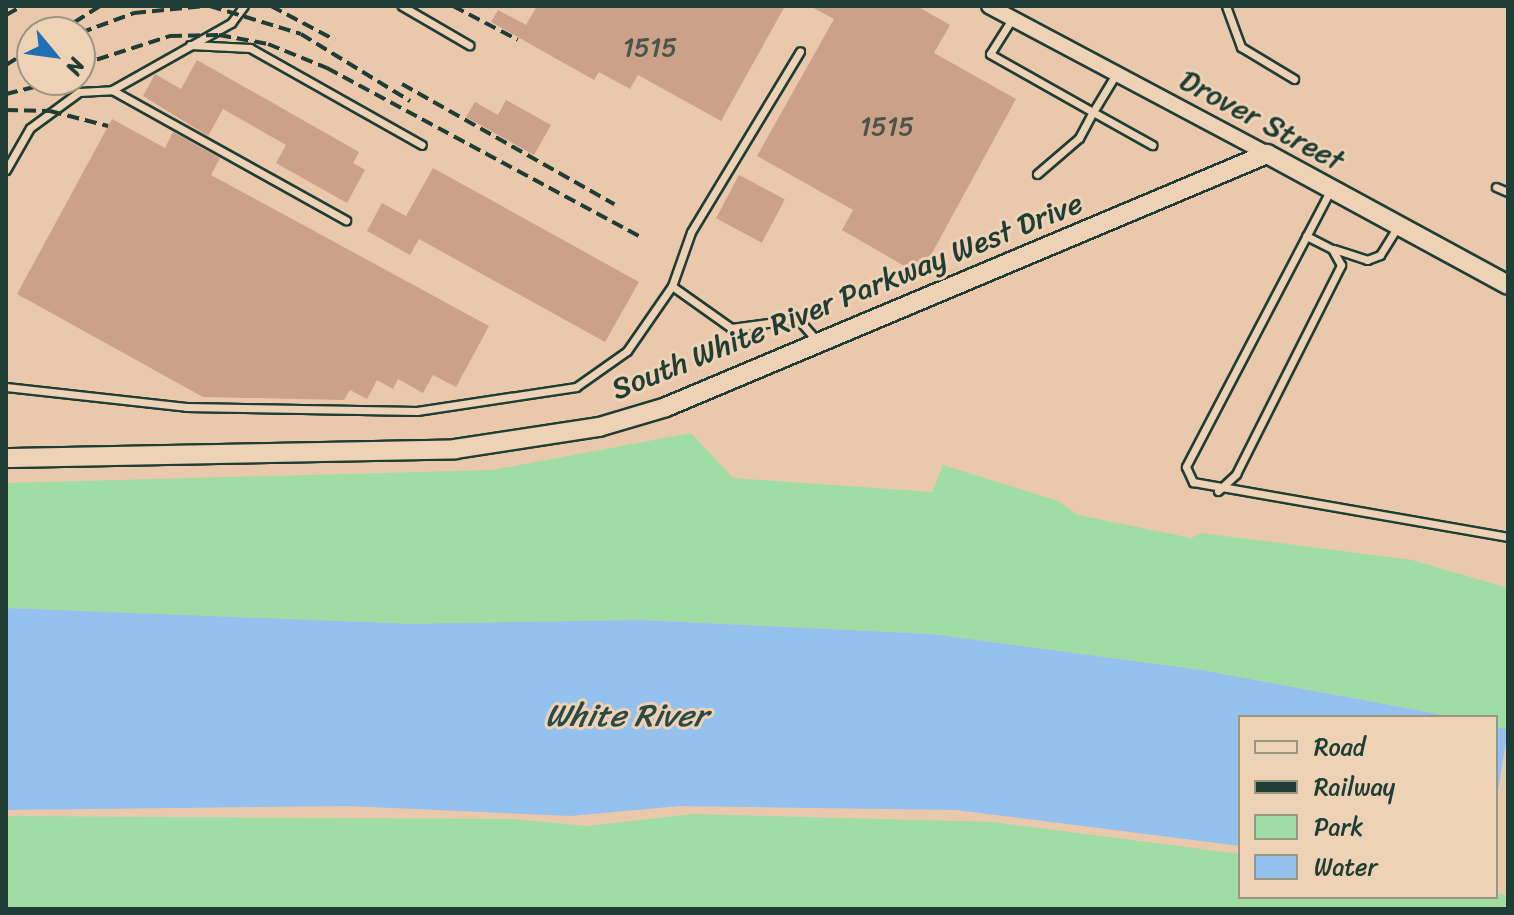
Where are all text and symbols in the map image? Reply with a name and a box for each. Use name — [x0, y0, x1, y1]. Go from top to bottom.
north arrow — [16, 16, 96, 96]
house number: 1515 — [623, 32, 677, 64]
text: N — [55, 51, 96, 83]
street label: Drover Street — [1173, 61, 1351, 179]
house number: 1515 — [860, 111, 914, 143]
street label: South White River Parkway West Drive — [605, 184, 1089, 408]
water label: White River — [545, 697, 707, 735]
legend — [1238, 715, 1498, 899]
text: Road — [1314, 726, 1365, 768]
text: Railway — [1314, 766, 1395, 808]
text: Park — [1314, 806, 1363, 848]
text: Water — [1314, 846, 1377, 888]

